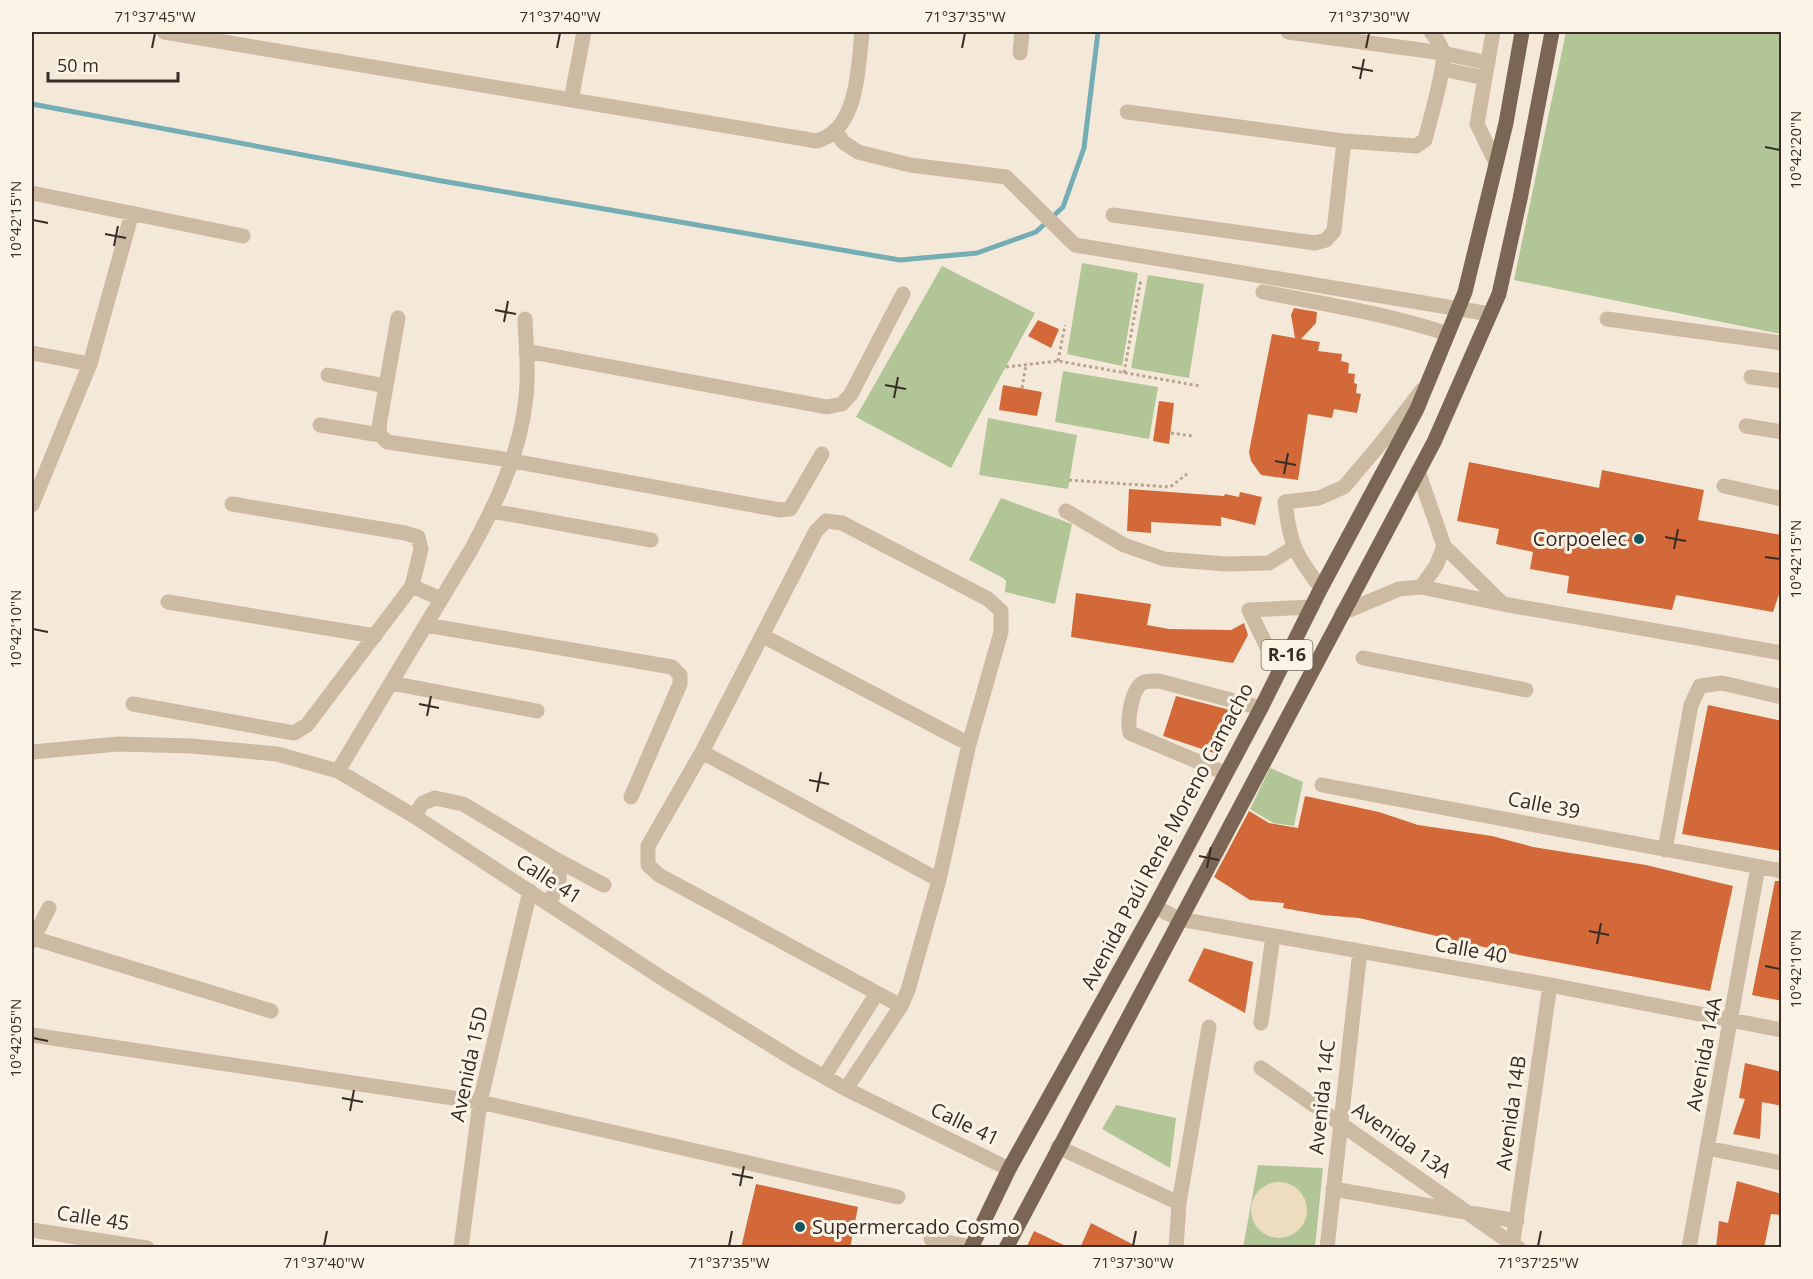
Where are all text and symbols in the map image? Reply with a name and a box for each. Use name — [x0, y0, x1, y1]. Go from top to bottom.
text: 71°37'45"W — [115, 6, 196, 26]
text: 71°37'40"W — [520, 6, 601, 26]
text: 71°37'35"W — [925, 6, 1006, 26]
text: 71°37'30"W — [1329, 6, 1410, 26]
scale bar — [48, 45, 178, 83]
text: 50 m — [57, 53, 99, 77]
text: 10°42'20"N — [1785, 111, 1805, 189]
text: 10°42'15"N — [5, 181, 25, 259]
text: 10°42'15"N — [1785, 520, 1805, 598]
place label: Corpoelec — [1533, 525, 1627, 552]
marker: Corpoelec — [1632, 532, 1646, 546]
text: 10°42'10"N — [5, 590, 25, 668]
road number: R-16 — [1262, 640, 1312, 670]
street label: Avenida Paúl René Moreno Camacho — [1074, 678, 1259, 994]
street label: Calle 39 — [1506, 784, 1583, 825]
street label: Calle 41 — [511, 847, 587, 910]
street label: Calle 40 — [1433, 930, 1509, 969]
text: 10°42'10"N — [1785, 930, 1805, 1008]
street label: Avenida 14A — [1679, 994, 1728, 1113]
text: 10°42'05"N — [5, 999, 25, 1077]
street label: Avenida 15D — [443, 1004, 494, 1124]
street label: Avenida 14C — [1302, 1038, 1341, 1156]
street label: Avenida 14B — [1489, 1054, 1532, 1172]
street label: Calle 41 — [926, 1095, 1004, 1152]
street label: Avenida 13A — [1347, 1095, 1458, 1184]
street label: Calle 45 — [55, 1198, 131, 1237]
place label: Supermercado Cosmo — [812, 1213, 1020, 1240]
marker: Supermercado Cosmo — [793, 1220, 807, 1234]
text: 71°37'40"W — [284, 1252, 365, 1272]
text: 71°37'35"W — [689, 1252, 770, 1272]
text: 71°37'30"W — [1093, 1252, 1174, 1272]
text: 71°37'25"W — [1498, 1252, 1579, 1272]

